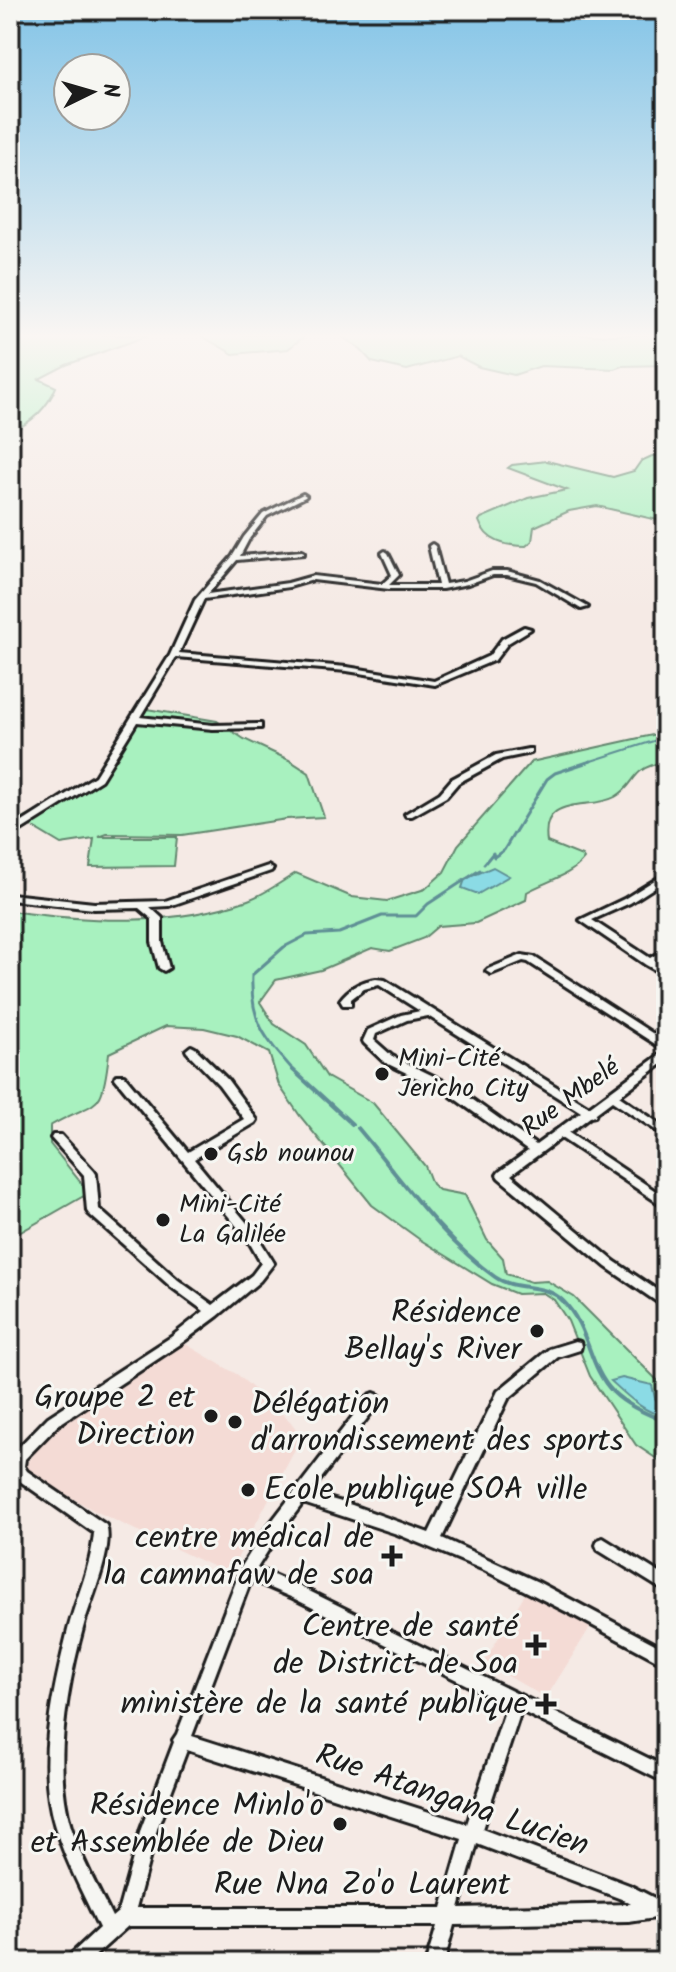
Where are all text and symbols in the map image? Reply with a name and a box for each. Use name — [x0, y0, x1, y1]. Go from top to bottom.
north arrow — [52, 52, 132, 132]
text: N — [91, 82, 127, 99]
place label: Mini-Cité Jericho City — [398, 1038, 529, 1110]
street label: Rue Mbelé — [513, 1047, 631, 1148]
marker: Mini-Cité Jericho City — [373, 1065, 391, 1083]
place label: Gsb nounou — [227, 1133, 355, 1175]
marker: Gsb nounou — [202, 1145, 220, 1163]
place label: Mini-Cité La Galilée — [179, 1184, 286, 1256]
marker: Mini-Cité La Galilée — [154, 1211, 172, 1229]
place label: Résidence Bellay's River — [345, 1288, 523, 1376]
marker: Résidence Bellay's River — [528, 1322, 546, 1340]
place label: Groupe 2 et Direction — [34, 1373, 196, 1461]
place label: Délégation d'arrondissement des sports — [251, 1379, 624, 1467]
marker: Groupe 2 et Direction — [202, 1407, 220, 1425]
marker: Délégation d'arrondissement des sports — [226, 1413, 244, 1431]
place label: Ecole publique SOA ville — [264, 1465, 587, 1516]
marker: Ecole publique SOA ville — [239, 1481, 257, 1499]
place label: centre médical de la camnafaw de soa — [104, 1513, 374, 1601]
marker: centre médical de la camnafaw de soa — [381, 1545, 403, 1567]
place label: Centre de santé de District de Soa — [273, 1602, 520, 1690]
marker: Centre de santé de District de Soa — [525, 1634, 547, 1656]
place label: ministère de la santé publique — [121, 1679, 528, 1730]
marker: ministère de la santé publique — [535, 1693, 557, 1715]
street label: Rue Atangana Lucien — [308, 1730, 596, 1872]
place label: Résidence Minlo'o et Assemblée de Dieu — [31, 1781, 324, 1869]
marker: Résidence Minlo'o et Assemblée de Dieu — [331, 1815, 349, 1833]
street label: Rue Nna Zo'o Laurent — [214, 1860, 511, 1911]

